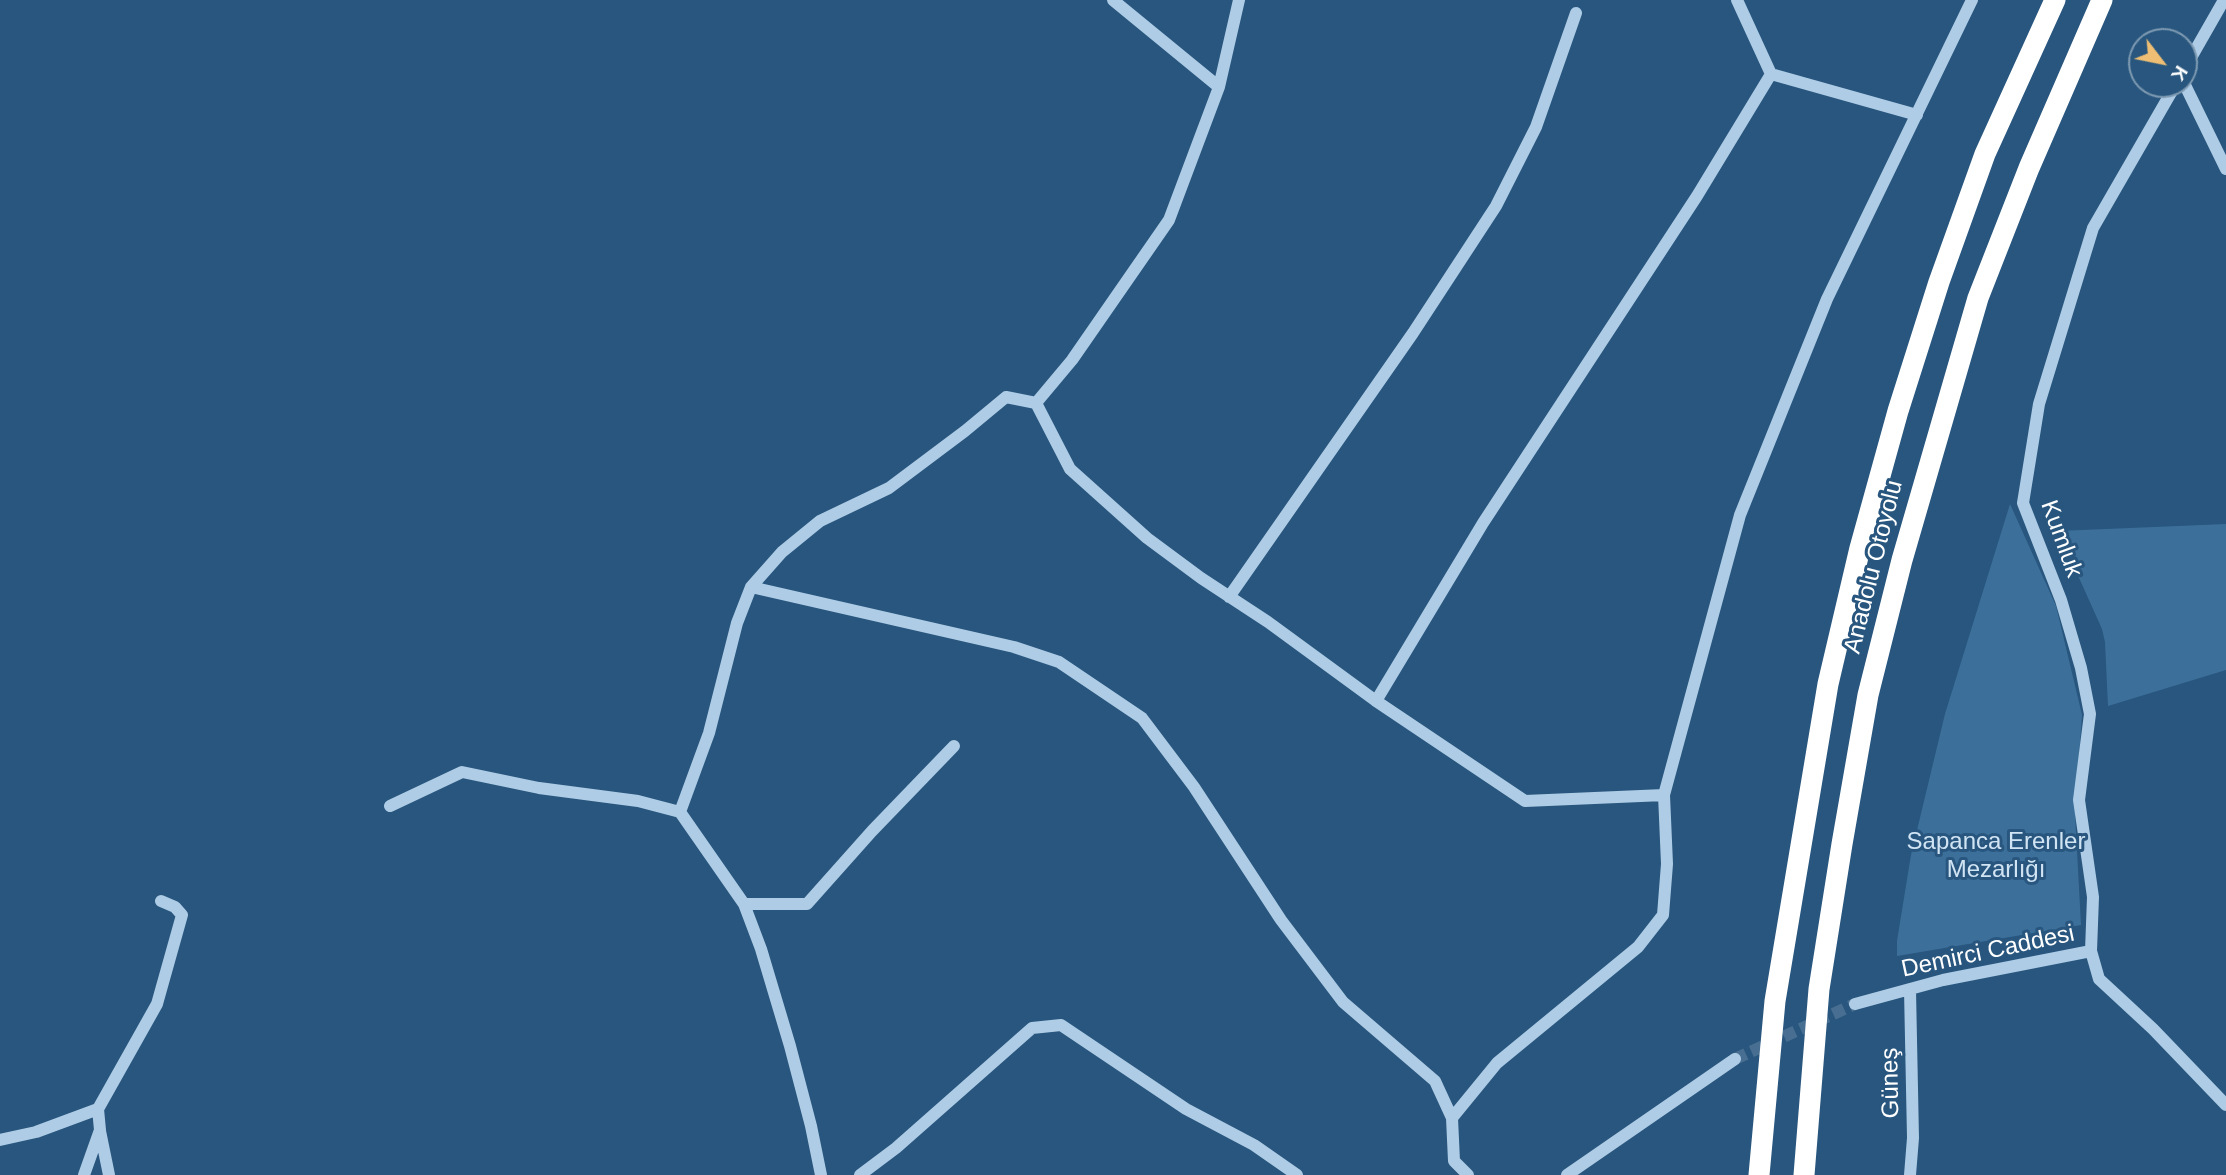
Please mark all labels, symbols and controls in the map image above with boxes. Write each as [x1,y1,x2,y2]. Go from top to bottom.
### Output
north arrow [2128,28,2198,98]
text: K [2167,62,2192,85]
street label: Anadolu Otoyolu [1839,477,1909,657]
street label: Kumluk [2034,496,2088,582]
park label: Sapanca Erenler Mezarlığı [1907,828,2085,884]
street label: Demirci Caddesi [1899,920,2077,984]
street label: Güneş [1876,1047,1906,1119]

